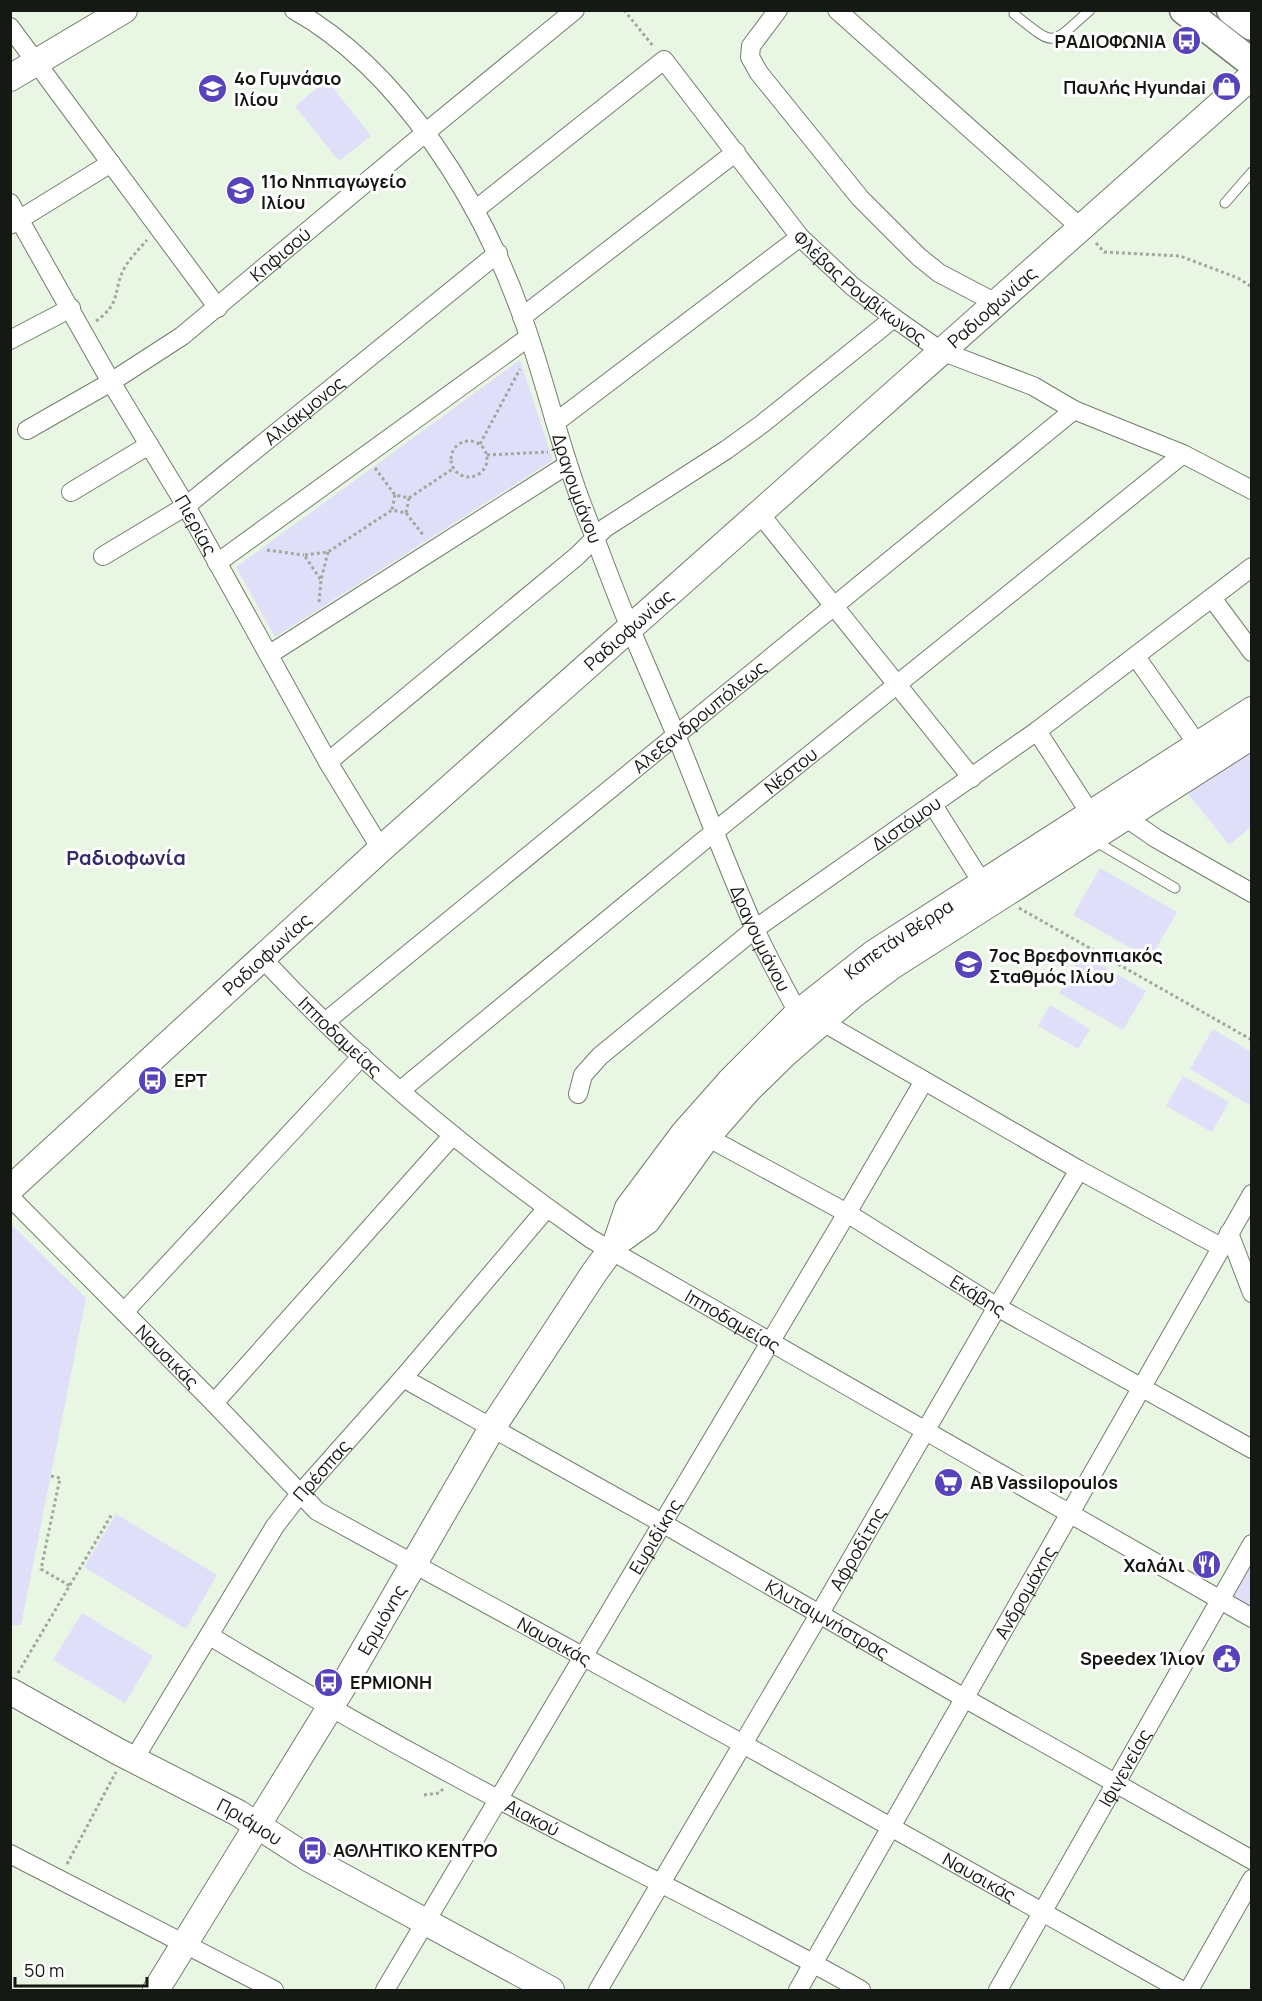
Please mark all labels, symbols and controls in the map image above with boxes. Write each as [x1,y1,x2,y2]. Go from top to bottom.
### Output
bus stop icon: ΡΑΔΙΟΦΩΝΙΑ [1171,25,1203,57]
place label: ΡΑΔΙΟΦΩΝΙΑ [1054,29,1166,53]
place label: 4ο Γυμνάσιο Ιλίου [234,66,341,111]
shop icon: Παυλής Hyundai [1211,71,1243,103]
school or university icon: 4ο Γυμνάσιο Ιλίου [197,72,229,104]
place label: Παυλής Hyundai [1063,75,1206,99]
place label: 11ο Νηπιαγωγείο Ιλίου [261,169,407,214]
school or university icon: 11ο Νηπιαγωγείο Ιλίου [224,175,256,207]
street label: Κηφισού [244,222,315,287]
street label: Φλέβας Ρουβίκωνος [788,225,932,349]
street label: Ραδιοφωνίας [942,261,1042,353]
street label: Αλιάκμονος [259,370,350,450]
street label: Δραγουμάνου [547,431,608,547]
street label: Πιερίας [170,490,223,559]
street label: Ραδιοφωνίας [579,583,678,676]
street label: Αλεξανδρουπόλεως [627,655,771,778]
street label: Νέστου [759,742,822,799]
street label: Διστόμου [867,790,945,856]
district label: Ραδιοφωνία [66,844,186,871]
street label: Δραγουμάνου [725,881,796,995]
street label: Καπετάν Βέρρα [839,893,958,984]
street label: Ραδιοφωνίας [217,907,316,1000]
place label: 7ος Βρεφονηπιακός Σταθμός Ιλίου [989,943,1163,988]
school or university icon: 7ος Βρεφονηπιακός Σταθμός Ιλίου [952,949,984,981]
street label: Ιπποδαμείας [293,991,387,1082]
bus stop icon: ΕΡΤ [137,1064,169,1096]
place label: ΕΡΤ [174,1068,207,1092]
street label: Εκάβης [946,1269,1010,1321]
street label: Ιπποδαμείας [681,1283,785,1357]
street label: Ναυσικάς [131,1319,205,1393]
street label: Πρέσπας [287,1434,355,1506]
supermarket icon: AB Vassilopoulos [933,1466,965,1498]
place label: AB Vassilopoulos [970,1470,1118,1494]
street label: Ευριδίκης [623,1494,687,1578]
street label: Αφροδίτης [824,1503,891,1594]
street label: Ανδρομάχης [989,1541,1061,1643]
restaurant icon: Χαλάλι [1190,1549,1222,1581]
place label: Χαλάλι [1124,1553,1185,1577]
street label: Κλυταιμνήστρας [761,1574,894,1664]
street label: Ερμιόνης [352,1580,411,1659]
street label: Ναυσικάς [513,1611,596,1671]
public building icon: Speedex Ίλιον [1210,1642,1242,1674]
place label: Speedex Ίλιον [1080,1646,1205,1670]
bus stop icon: ΕΡΜΙΟΝΗ [313,1666,345,1698]
place label: ΕΡΜΙΟΝΗ [350,1670,432,1694]
street label: Ιφιγενείας [1093,1724,1156,1811]
street label: Πριάμου [213,1792,287,1850]
street label: Αιακού [501,1793,564,1841]
bus stop icon: ΑΘΛΗΤΙΚΟ ΚΕΝΤΡΟ [296,1834,328,1866]
place label: ΑΘΛΗΤΙΚΟ ΚΕΝΤΡΟ [333,1838,497,1862]
street label: Ναυσικάς [938,1847,1021,1907]
scale bar [15,1950,147,1988]
text: 50 m [24,1958,64,1982]

